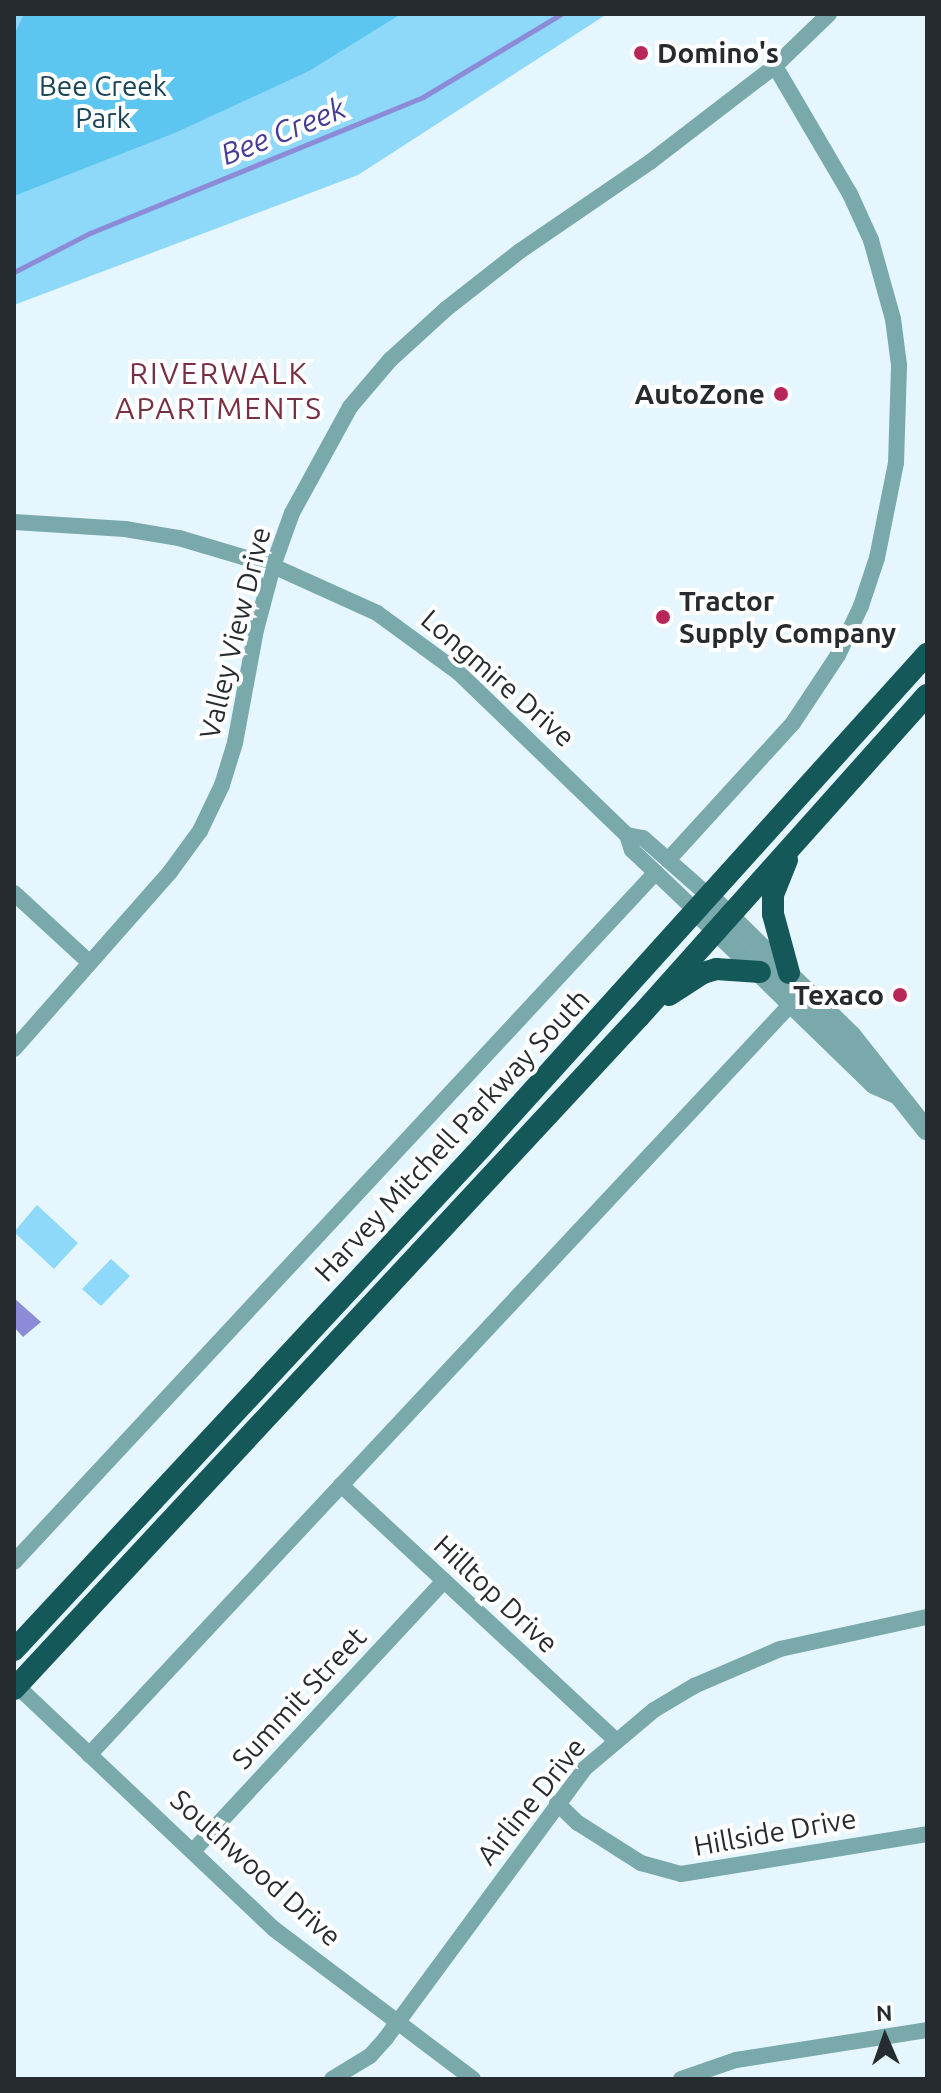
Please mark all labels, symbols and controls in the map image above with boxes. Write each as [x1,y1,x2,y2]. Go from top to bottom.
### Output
place label: Domino's [657,36,779,70]
marker: Domino's [632,44,650,62]
park label: Bee Creek Park [39,69,167,135]
water label: Bee Creek [215,90,351,172]
district label: RIVERWALK APARTMENTS [115,355,323,426]
place label: AutoZone [635,377,765,411]
marker: AutoZone [772,385,790,403]
street label: Valley View Drive [192,524,278,742]
place label: Tractor Supply Company [679,584,896,650]
street label: Longmire Drive [414,602,582,754]
marker: Tractor Supply Company [654,608,672,626]
place label: Texaco [793,978,884,1012]
street label: Harvey Mitchell Parkway South [308,982,596,1288]
marker: Texaco [891,986,909,1004]
street label: Hilltop Drive [427,1528,565,1660]
street label: Summit Street [225,1620,373,1776]
street label: Airline Drive [470,1731,592,1871]
street label: Southwood Drive [164,1783,348,1953]
street label: Hillside Drive [691,1801,859,1863]
north arrow [845,1997,925,2077]
text: N [875,2000,893,2025]

